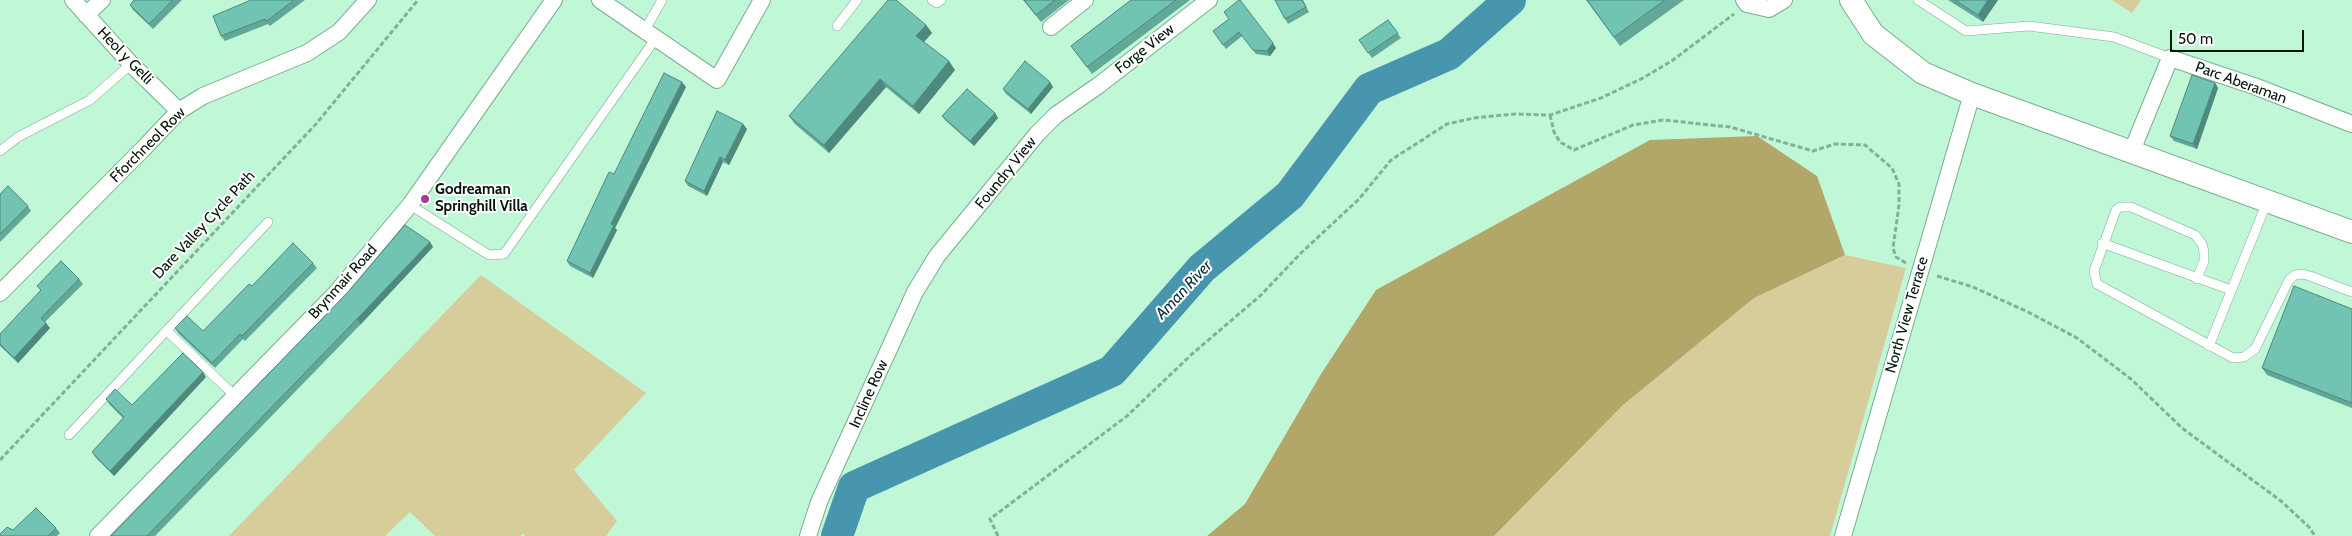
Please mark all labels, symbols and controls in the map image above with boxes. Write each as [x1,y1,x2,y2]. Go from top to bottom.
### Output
street label: Forge View [1112,20,1178,78]
scale bar [2172,20,2306,52]
street label: Heol y Gelli [93,24,157,88]
text: 50 m [2178,30,2213,48]
street label: Parc Aberaman [2193,58,2289,108]
street label: Fforchneol Row [107,104,189,186]
street label: Foundry View [972,133,1040,213]
street label: Dare Valley Cycle Path [149,167,259,283]
place label: Godreaman Springhill Villa [435,181,528,216]
marker: Godreaman Springhill Villa [419,193,431,205]
street label: Brynmair Road [305,241,381,323]
street label: North View Terrace [1882,255,1932,375]
water label: Aman River [1152,257,1216,323]
street label: Incline Row [846,357,892,431]

